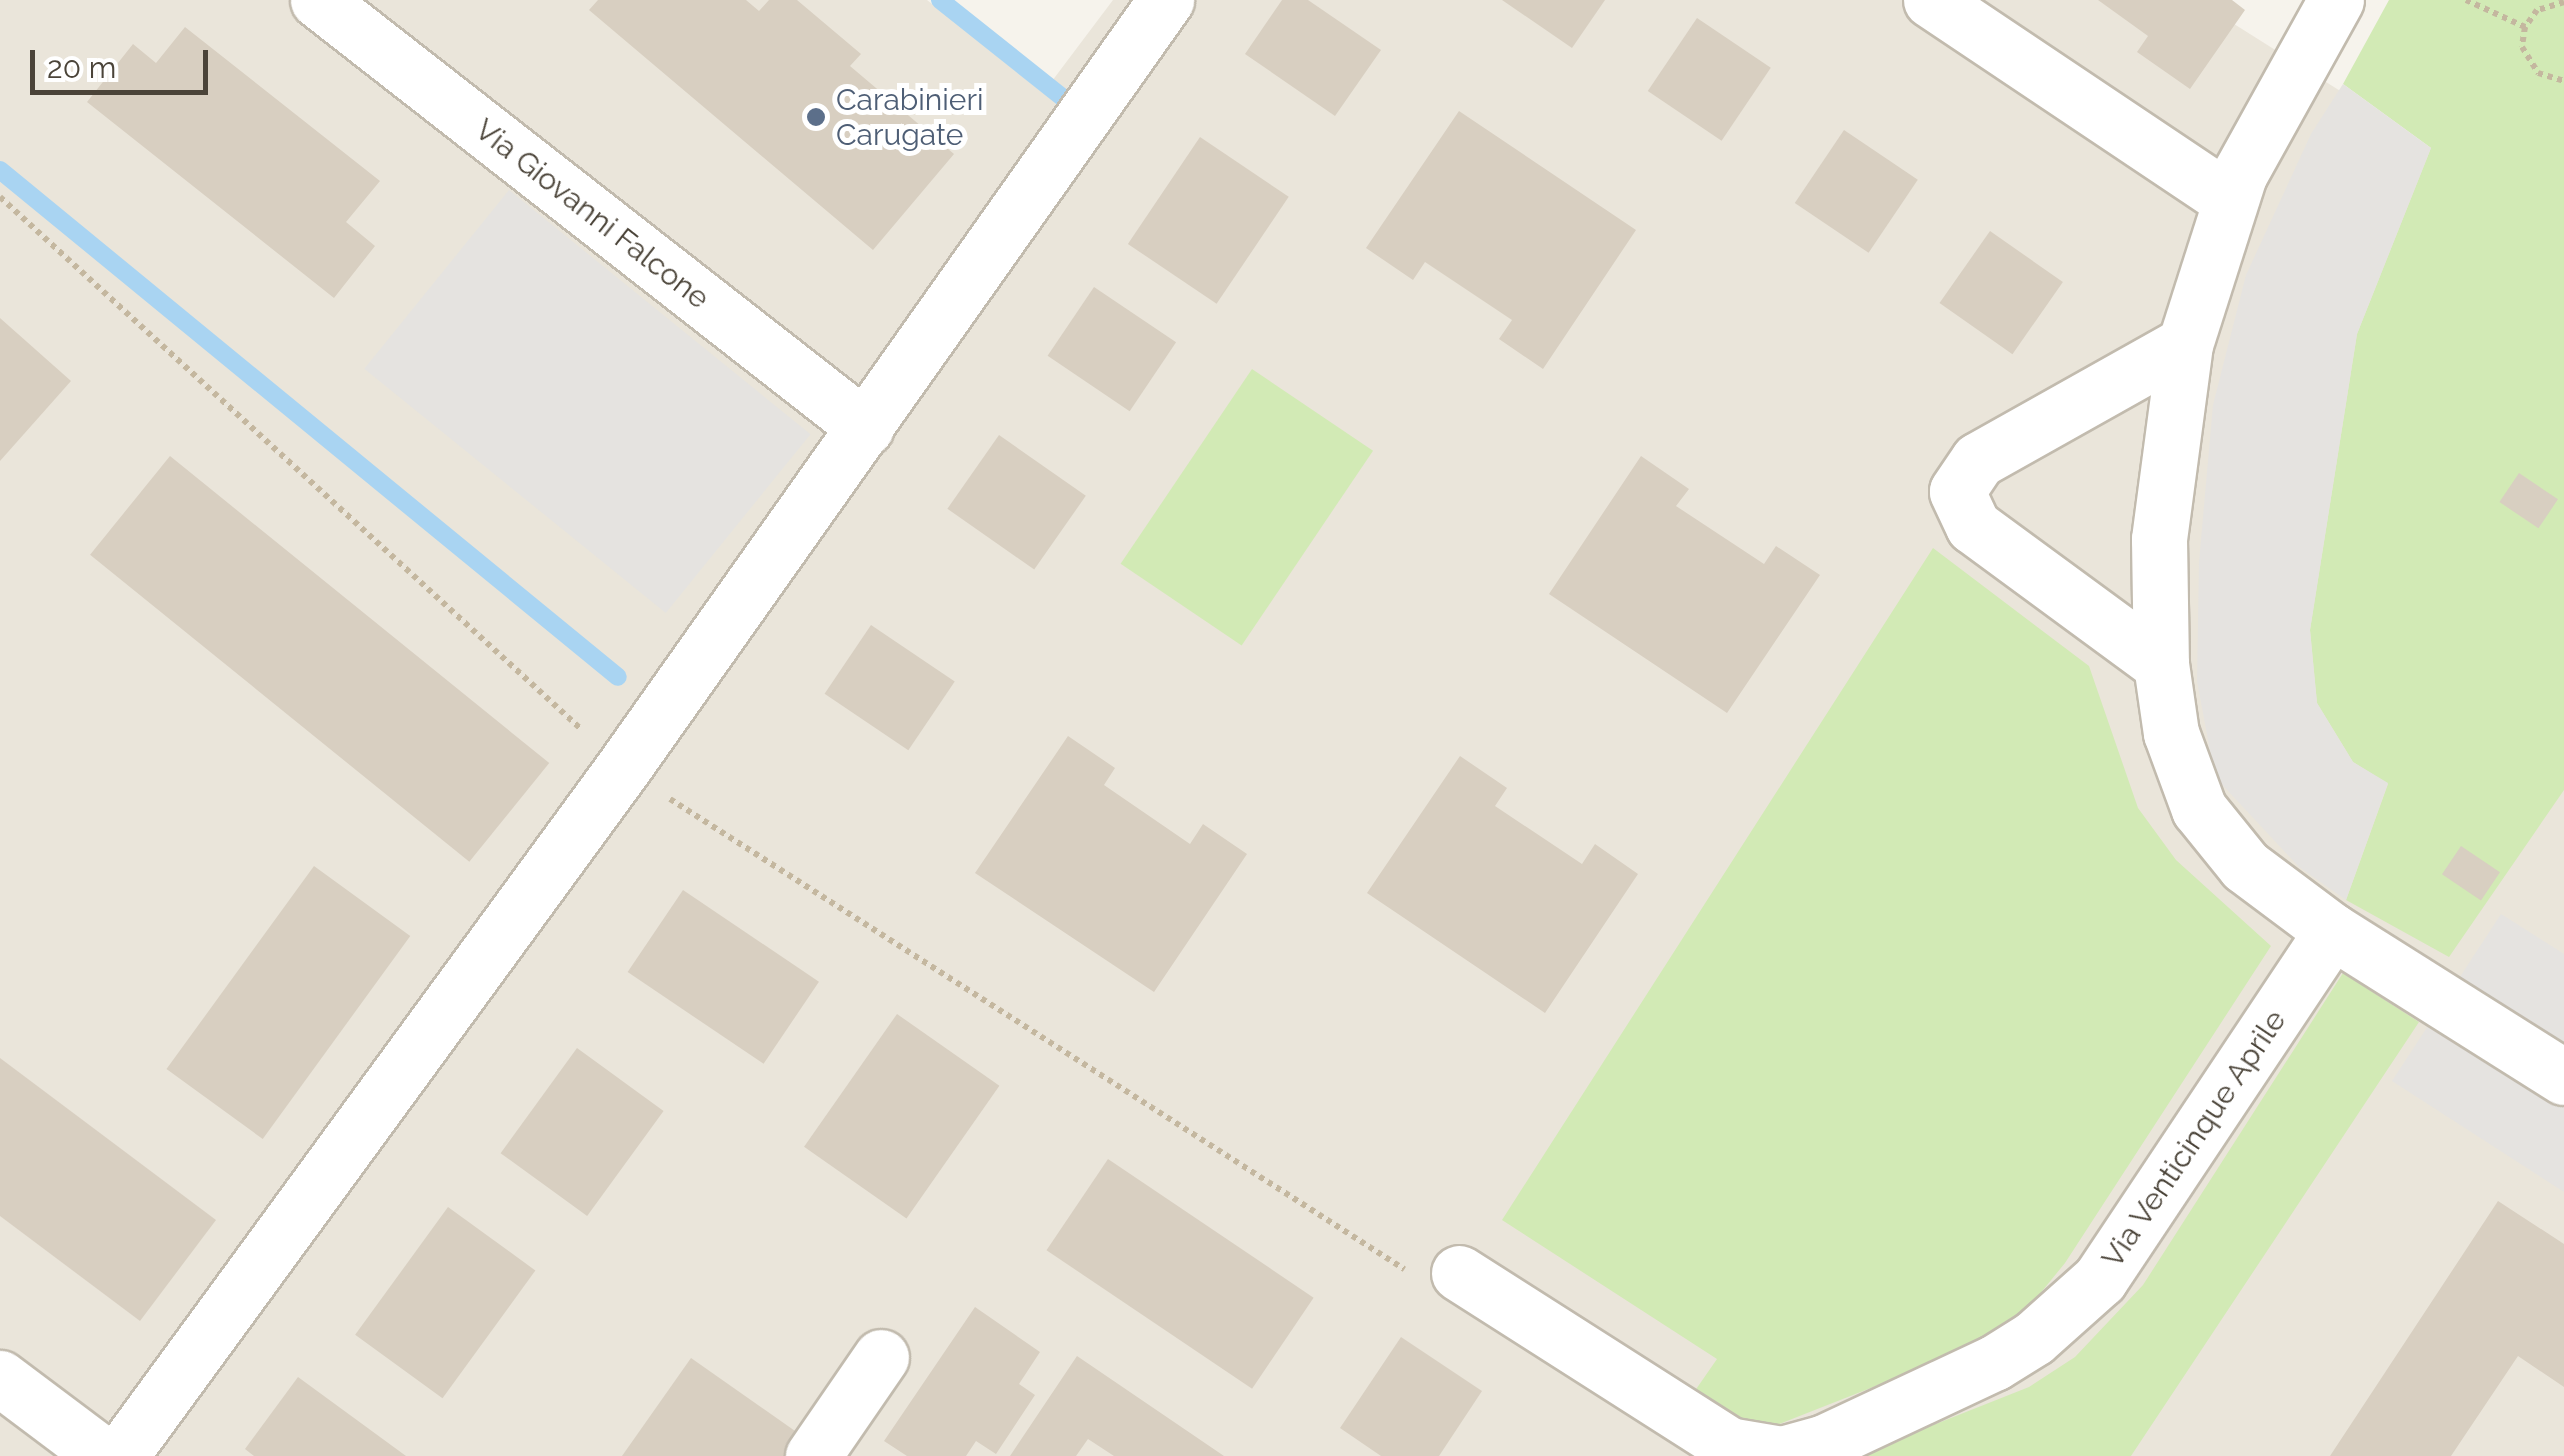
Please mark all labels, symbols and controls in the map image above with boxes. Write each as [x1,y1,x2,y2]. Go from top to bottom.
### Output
scale bar [35,30,212,92]
text: 20 m [47,50,116,85]
place label: Carabinieri Carugate [836,82,984,152]
marker: Carabinieri Carugate [805,106,827,128]
street label: Via Giovanni Falcone [468,112,716,316]
street label: Via Venticinque Aprile [2094,1003,2294,1275]

